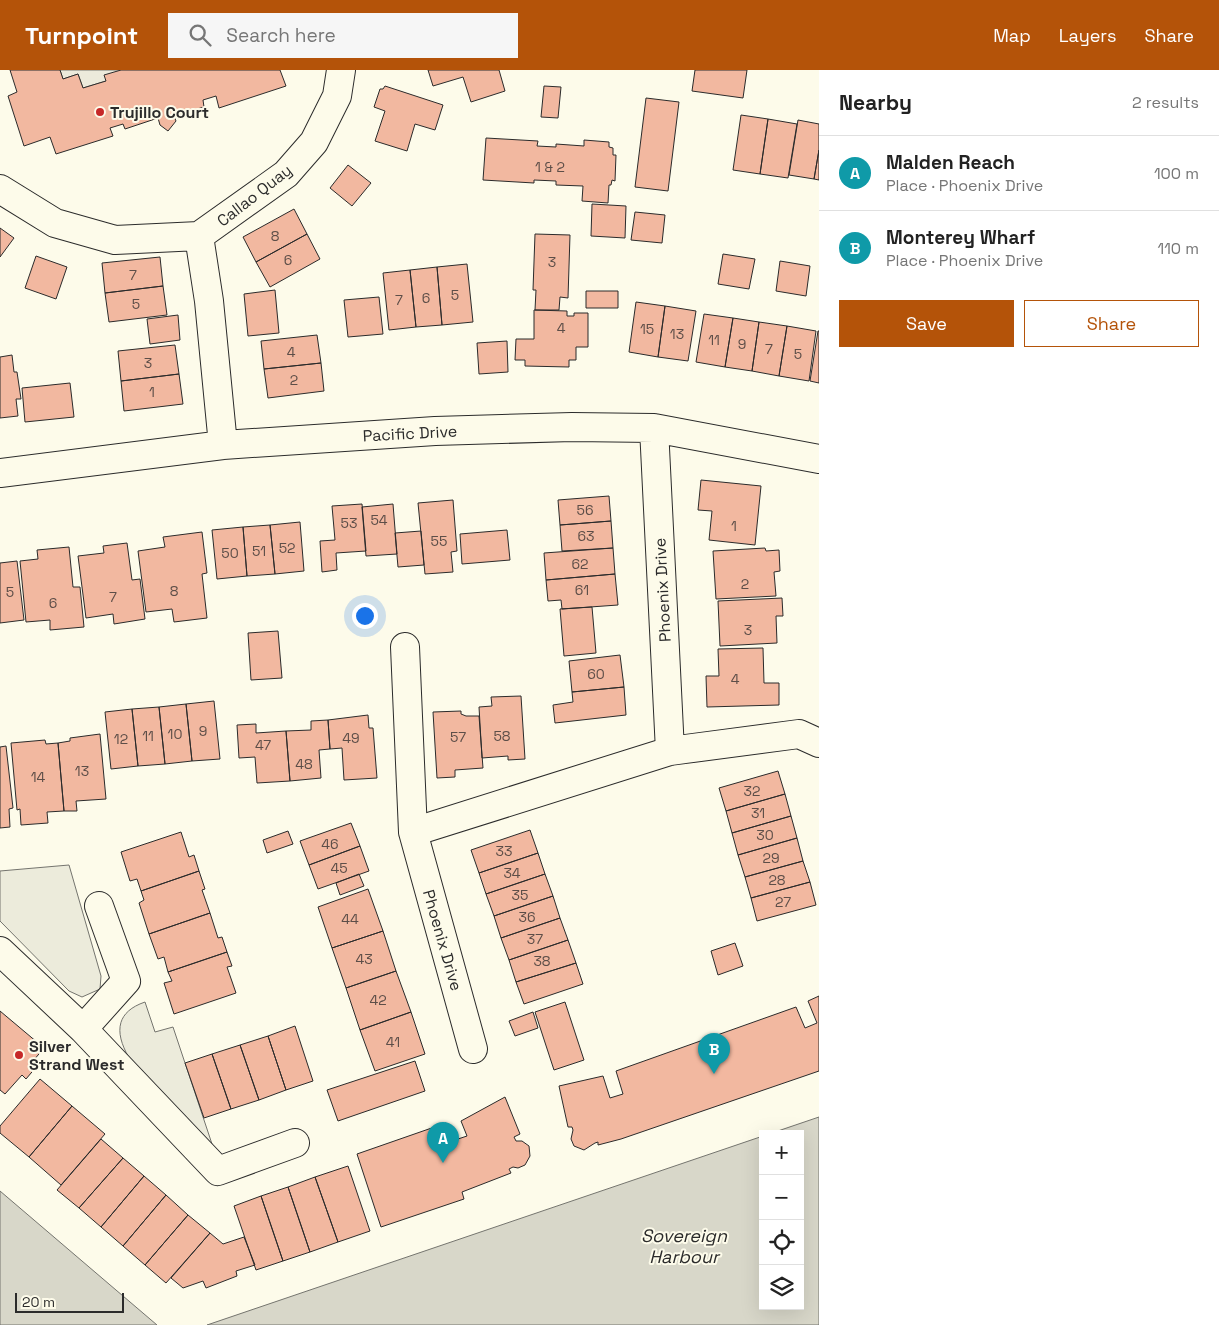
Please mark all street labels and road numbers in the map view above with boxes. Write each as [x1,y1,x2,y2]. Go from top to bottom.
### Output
street label: Callao Quay [213,160,296,231]
street label: Pacific Drive [362,421,458,446]
street label: Phoenix Drive [649,537,676,643]
street label: Phoenix Drive [418,887,467,993]

